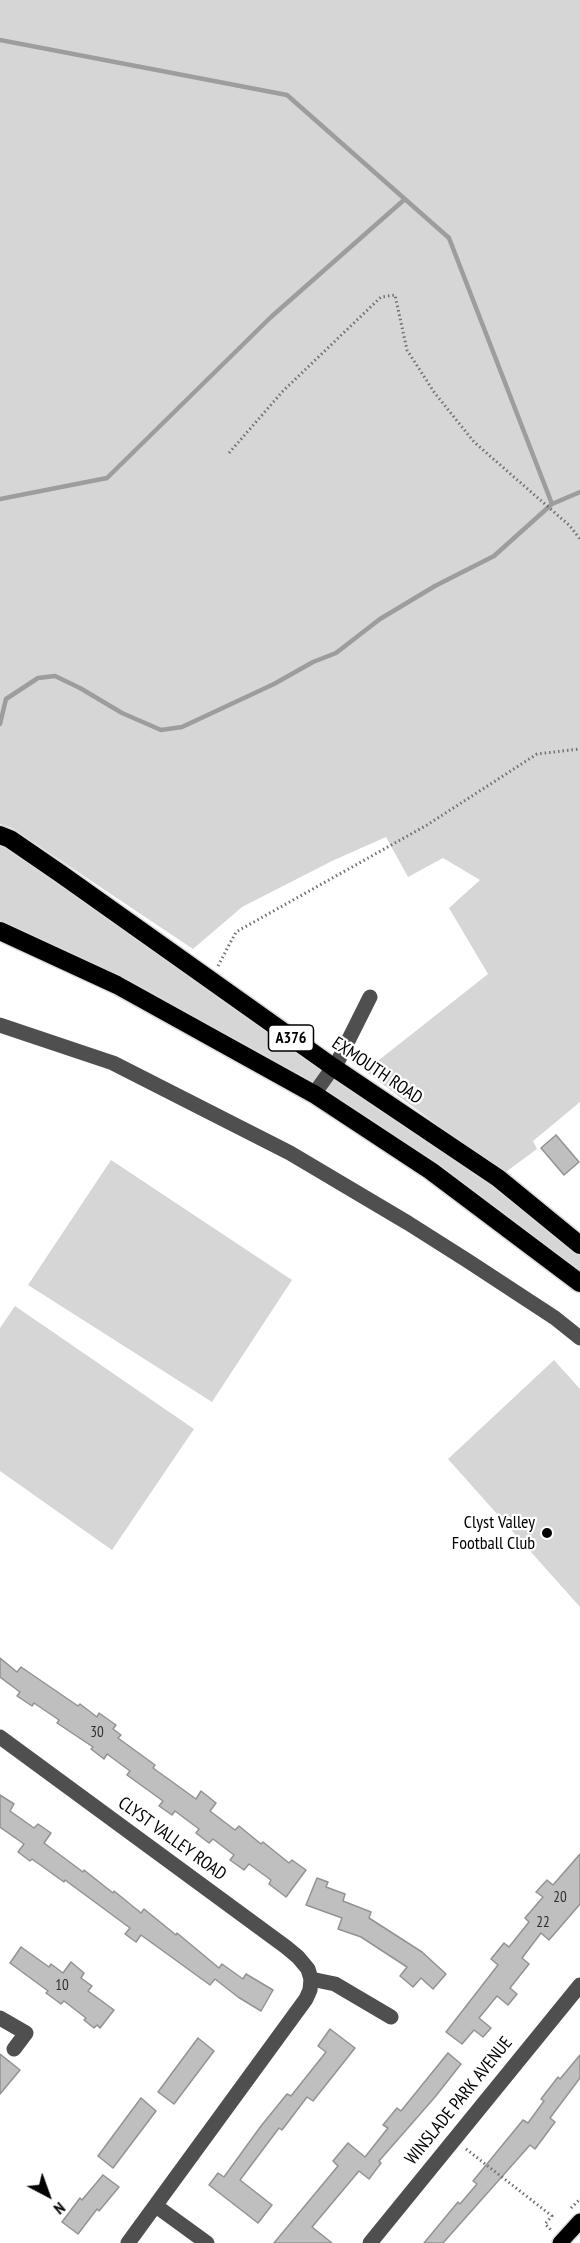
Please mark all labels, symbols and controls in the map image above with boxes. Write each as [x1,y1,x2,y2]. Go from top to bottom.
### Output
road number: A376 [268,1025,314,1051]
street label: EXMOUTH ROAD [328,1033,426,1109]
place label: Clyst Valley Football Club [452,1512,535,1555]
marker: Clyst Valley Football Club [540,1526,554,1540]
house number: 30 [90,1724,104,1742]
street label: CLYST VALLEY ROAD [114,1793,230,1885]
house number: 20 [553,1889,567,1907]
house number: 22 [536,1914,550,1932]
house number: 10 [55,1977,69,1995]
street label: WINSLADE PARK AVENUE [401,2033,517,2169]
north arrow [18,2165,78,2225]
text: N [50,2198,70,2219]

